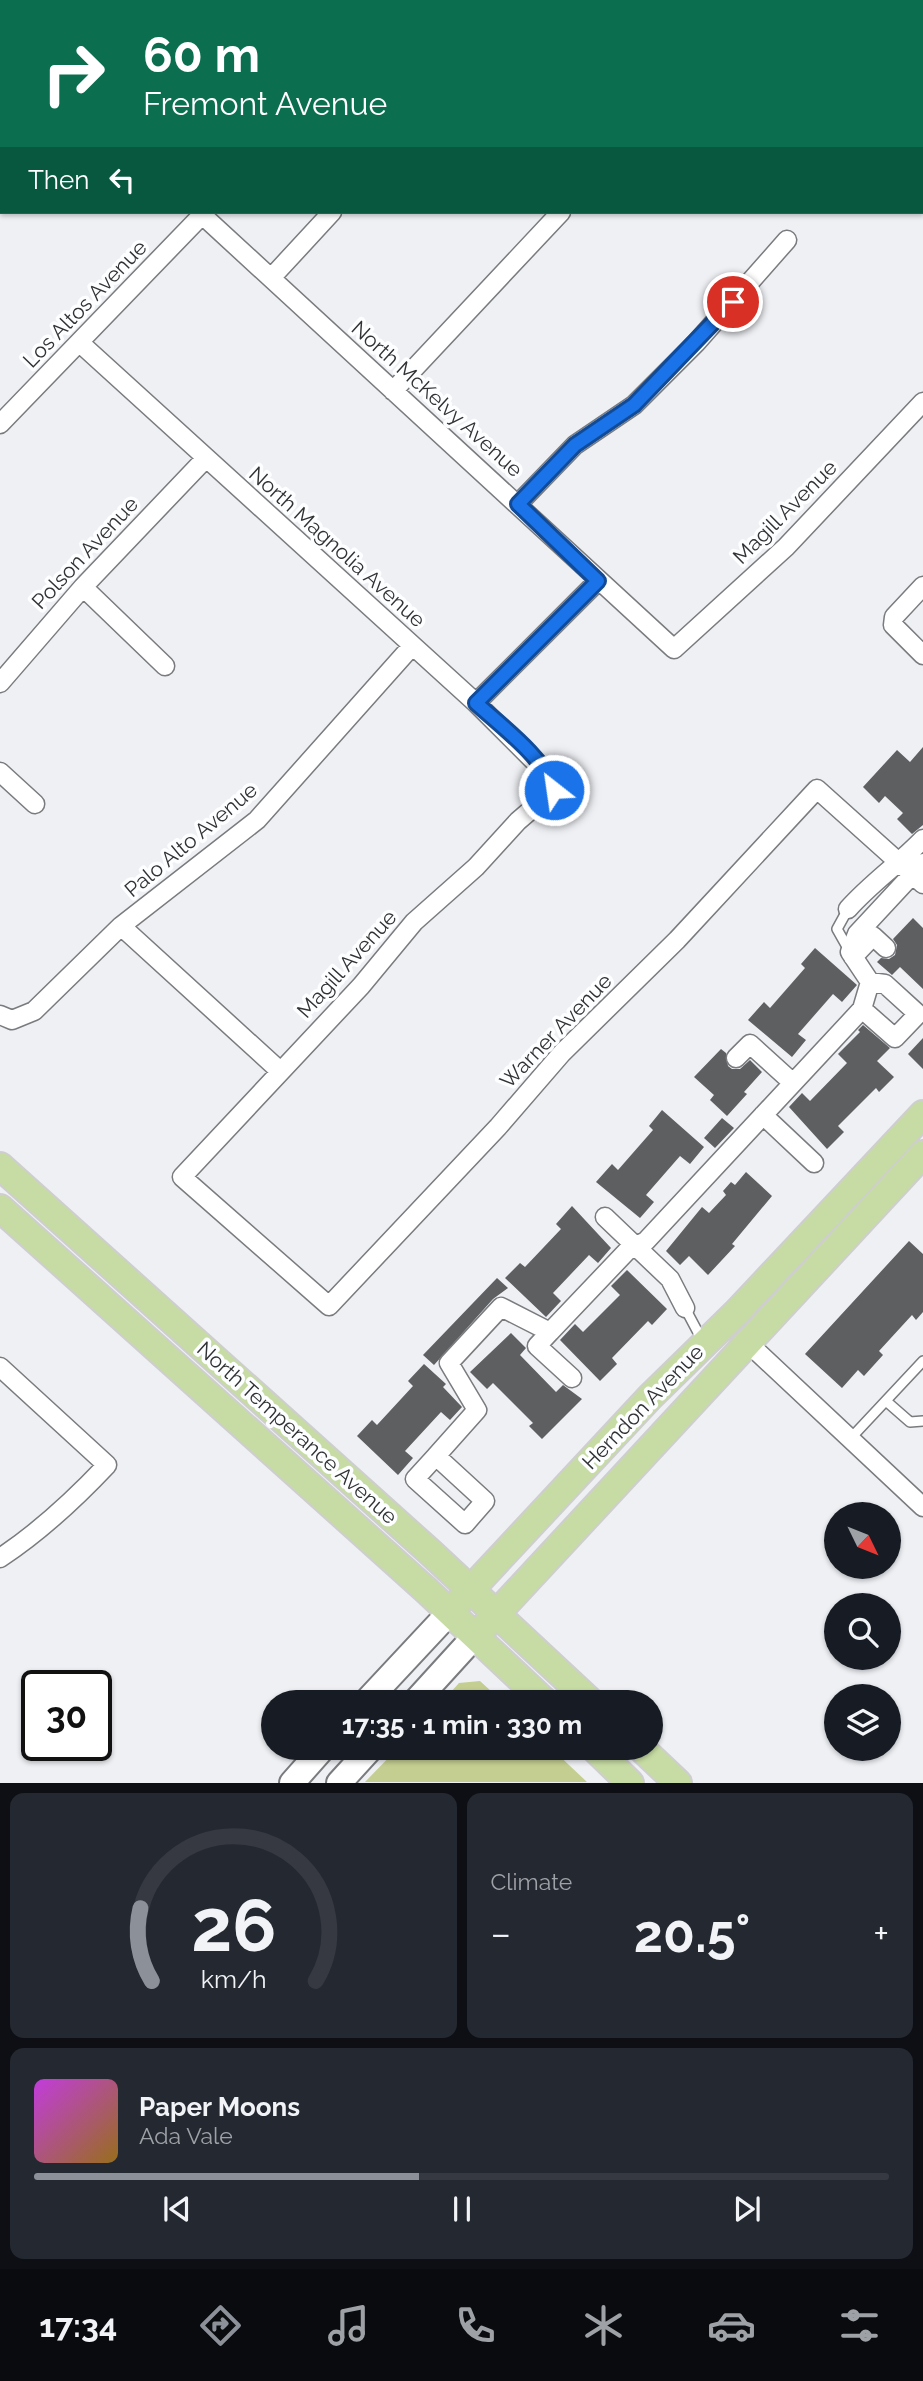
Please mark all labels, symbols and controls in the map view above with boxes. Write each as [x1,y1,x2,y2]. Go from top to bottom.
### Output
text: 60 m [143,26,260,83]
icon: right [28,28,119,119]
text: Fremont Avenue [143,85,387,122]
icon: left [103,161,141,199]
text: Then [28,165,89,195]
street label: Los Altos Avenue [18,235,152,372]
pin [703,272,763,332]
icon: arrive [714,283,752,321]
street label: North McKelvy Avenue [347,315,528,482]
street label: Magill Avenue [728,455,842,569]
street label: North Magnolia Avenue [244,461,430,632]
street label: Polson Avenue [26,491,143,614]
position arrow [517,753,591,827]
street label: Palo Alto Avenue [119,777,262,902]
street label: Magill Avenue [292,905,402,1023]
street label: Warner Avenue [495,968,617,1093]
street label: North Temperance Avenue [192,1336,402,1529]
street label: Herndon Avenue [577,1339,708,1474]
north arrow [824,1502,901,1578]
map controls [824,1502,901,1761]
button: search [824,1593,901,1670]
speed limit sign: 30 [21,1670,112,1761]
button: layers [824,1684,901,1761]
text: 17:35 · 1 min · 330 m [342,1710,582,1740]
text: Climate [491,1868,572,1895]
text: 26 [191,1884,276,1969]
text: 20.5° [634,1903,750,1964]
text: − [491,1911,511,1956]
text: + [873,1911,889,1956]
text: km/h [200,1964,266,1994]
text: Paper Moons [139,2092,300,2122]
text: Ada Vale [139,2122,233,2149]
icon: previous [158,2190,196,2228]
icon: pause [443,2190,481,2228]
icon: next [728,2190,766,2228]
icon: directions [196,2301,245,2350]
icon: music [324,2301,373,2350]
icon: phone [451,2301,500,2350]
icon: climate [579,2301,628,2350]
icon: car [707,2301,756,2350]
icon: filters [835,2301,884,2350]
text: 17:34 [39,2307,117,2344]

